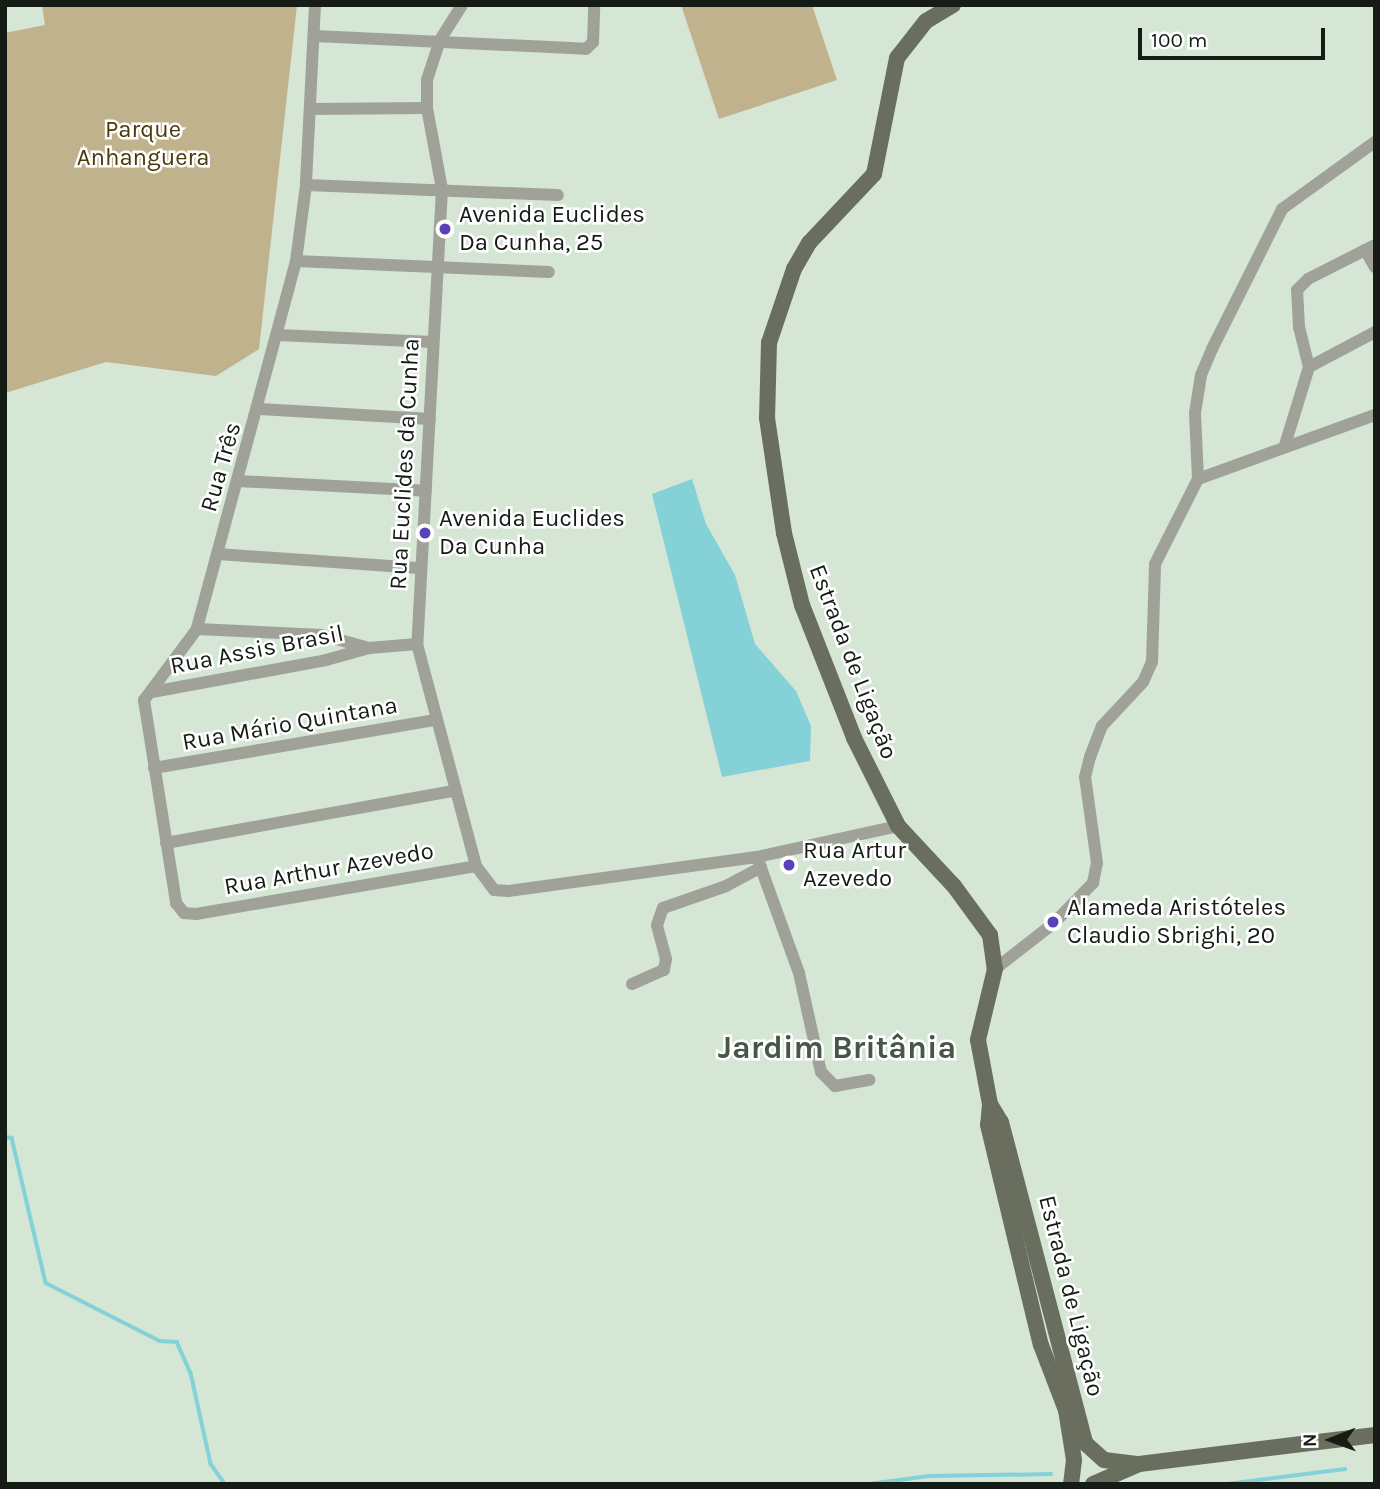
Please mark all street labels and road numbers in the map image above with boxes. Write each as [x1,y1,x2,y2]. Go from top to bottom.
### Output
street label: Rua Euclides da Cunha [384,338,426,590]
street label: Rua Três [194,419,248,515]
street label: Estrada de Ligação [803,561,903,763]
street label: Rua Assis Brasil [168,619,346,681]
street label: Rua Mário Quintana [180,691,400,757]
street label: Rua Arthur Azevedo [222,836,436,902]
street label: Estrada de Ligação [1032,1192,1110,1400]

